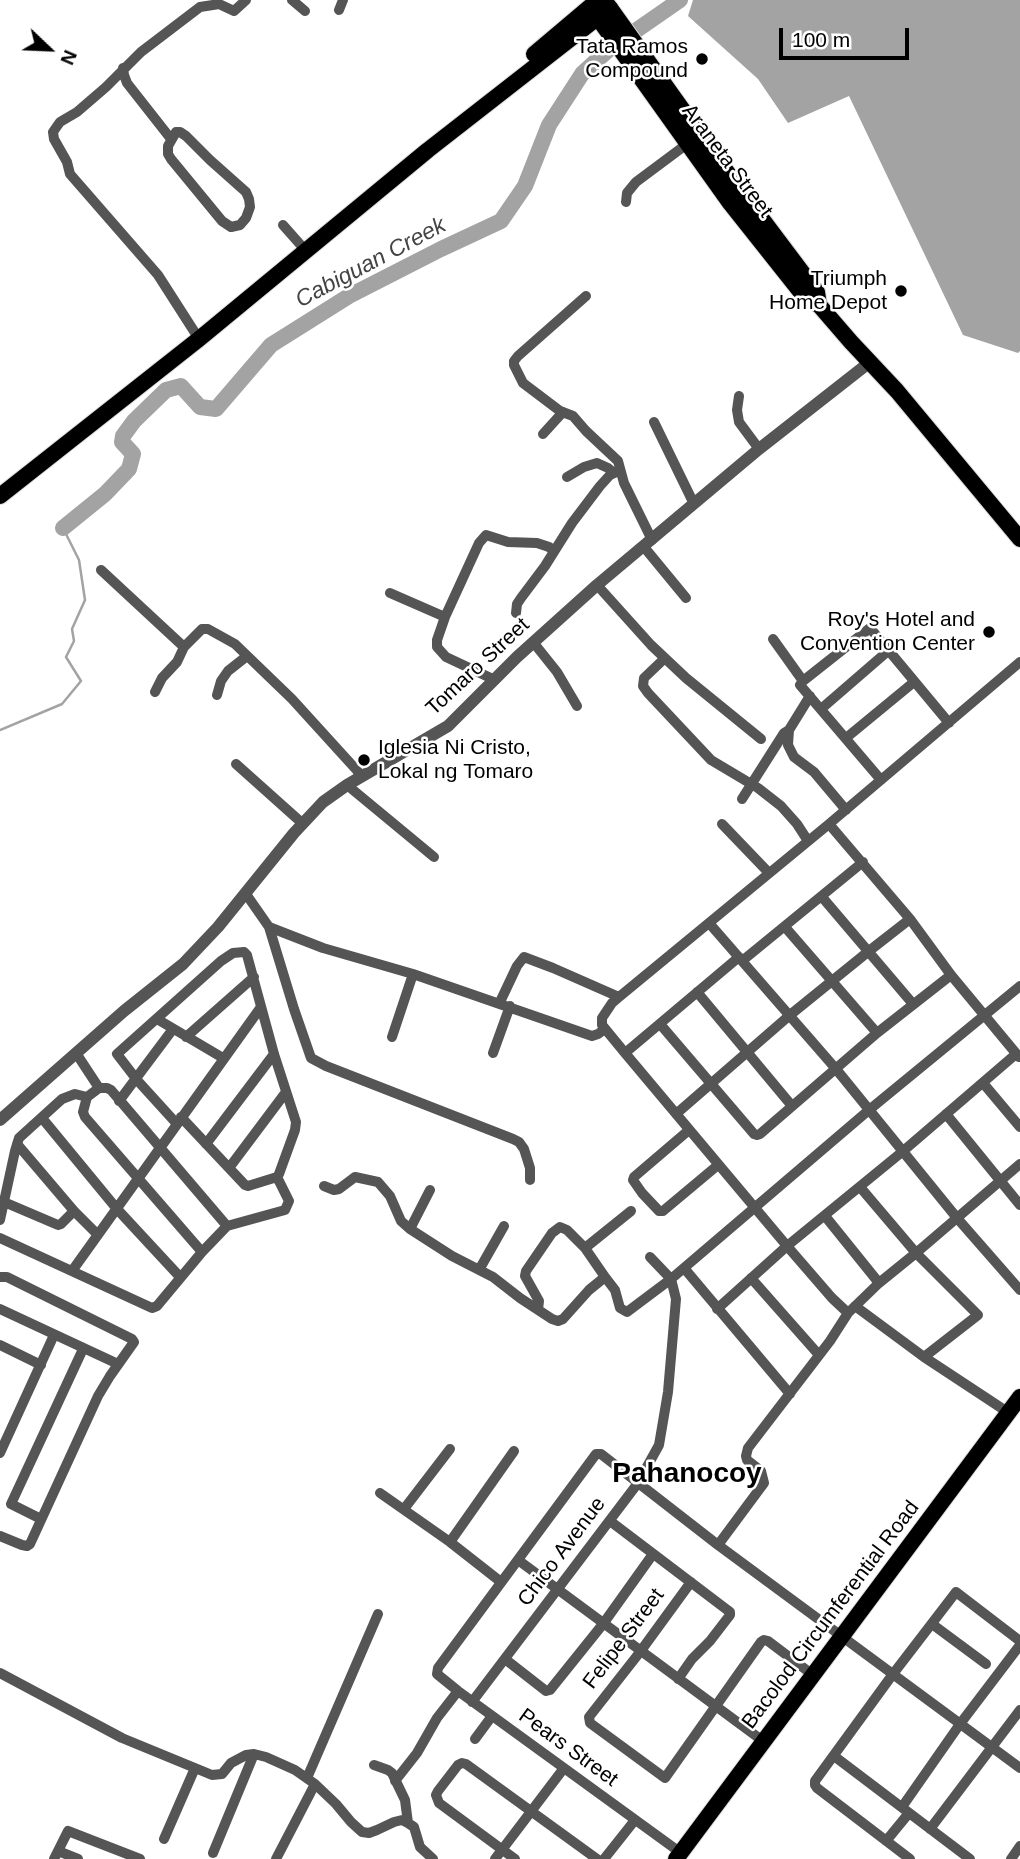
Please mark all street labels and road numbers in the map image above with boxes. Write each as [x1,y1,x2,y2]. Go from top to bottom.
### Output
street label: Araneta Street [676,99,778,223]
street label: Tomaro Street [421,613,535,721]
street label: Chico Avenue [513,1492,611,1612]
street label: Bacolod Circumferential Road [737,1496,925,1734]
street label: Felipe Street [578,1584,670,1694]
street label: Pears Street [513,1704,623,1792]

